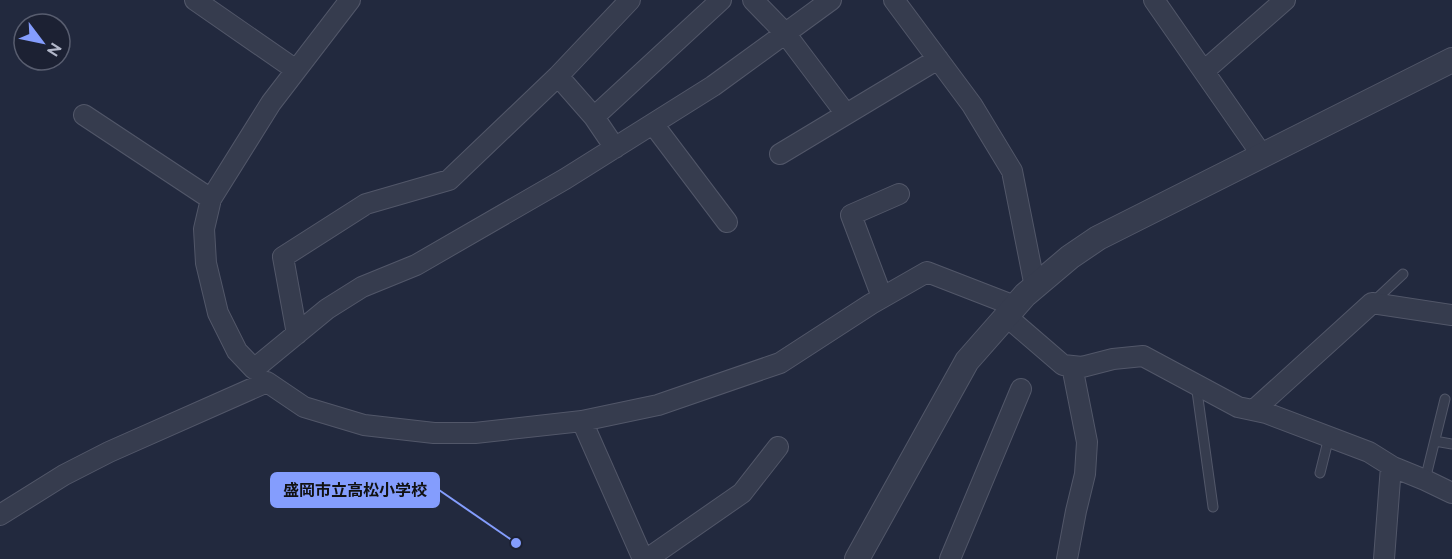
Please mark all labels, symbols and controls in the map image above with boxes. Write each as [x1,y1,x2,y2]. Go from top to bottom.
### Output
north arrow [12,12,72,72]
text: N [43,39,66,60]
callout: 盛岡市立高松小学校 [271,473,439,507]
text: 盛岡市立高松小学校 [283,481,427,500]

